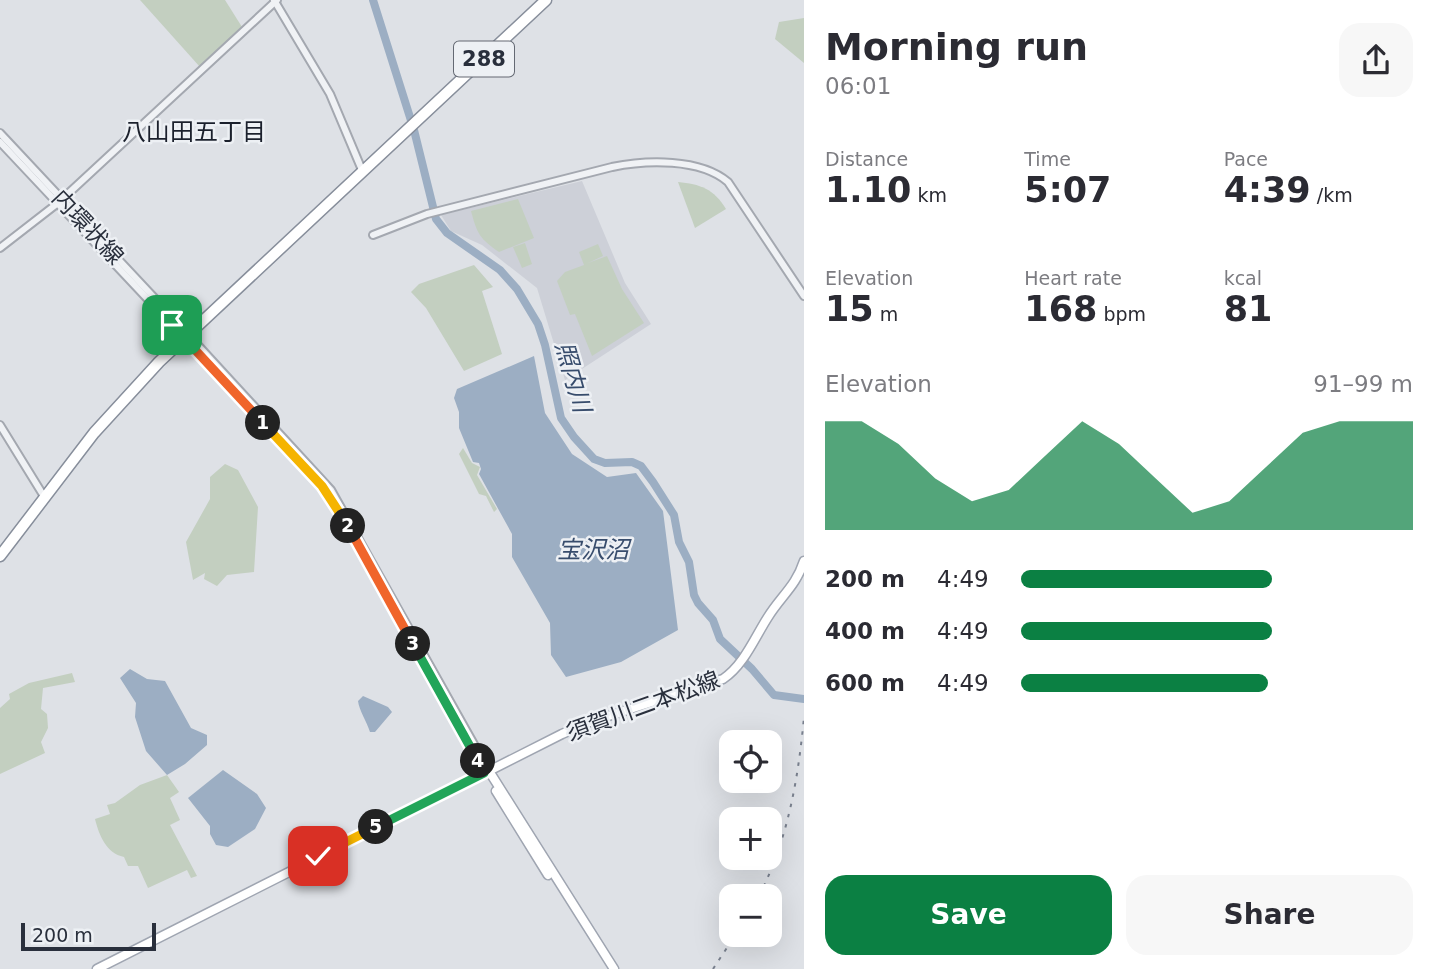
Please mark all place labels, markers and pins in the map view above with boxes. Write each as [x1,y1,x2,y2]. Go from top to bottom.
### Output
pin [142,295,202,355]
pin: 1 [246,406,280,440]
pin: 2 [330,508,366,544]
pin: 3 [396,626,430,662]
pin: 4 [461,744,496,778]
pin: 5 [358,810,394,844]
pin [288,826,348,886]

